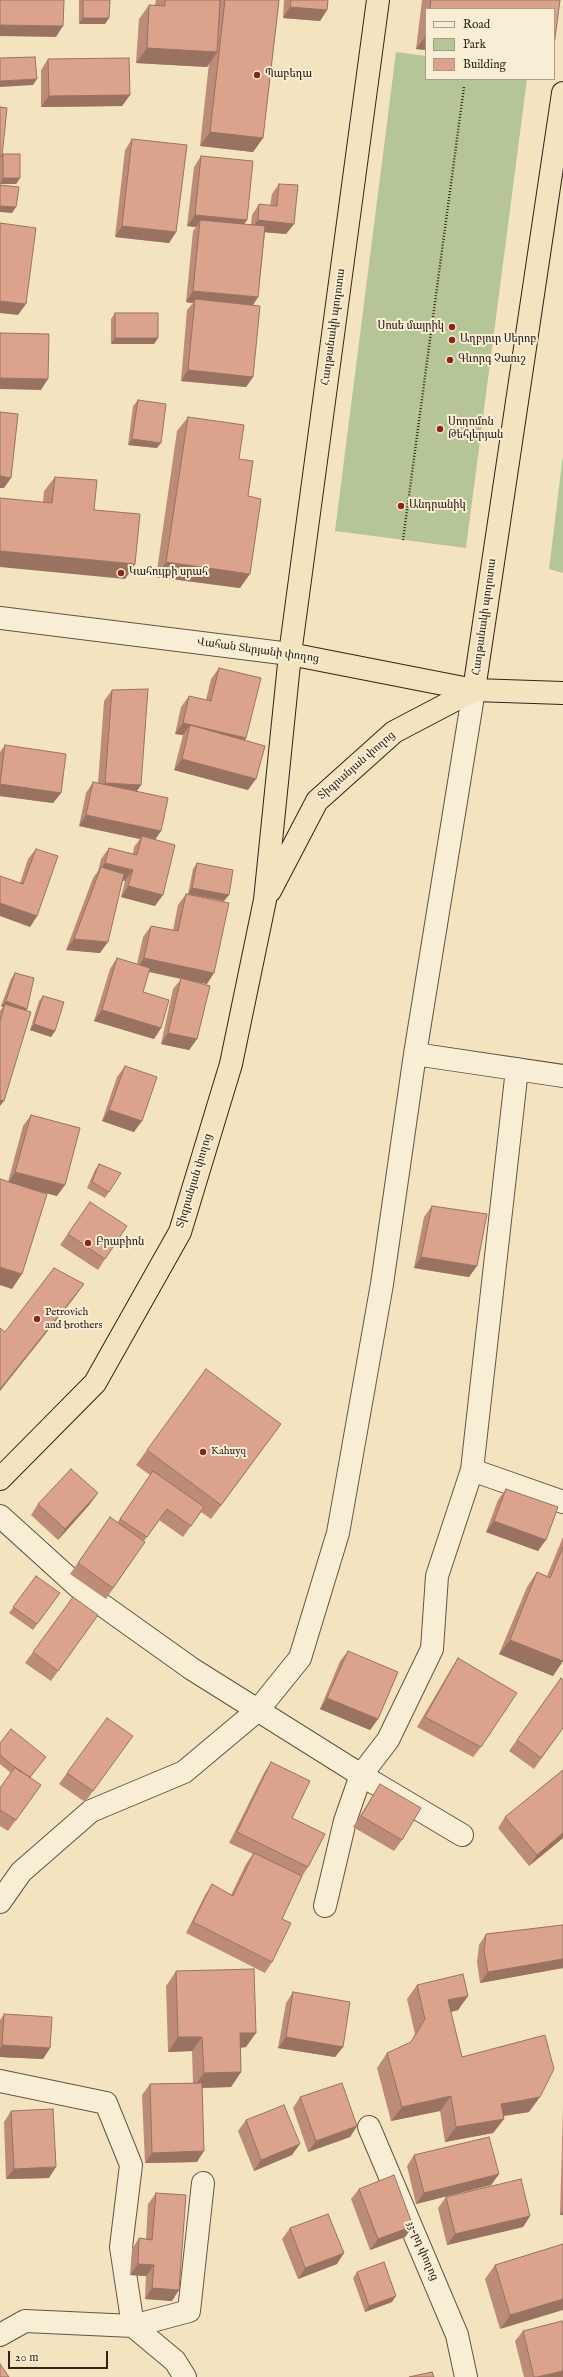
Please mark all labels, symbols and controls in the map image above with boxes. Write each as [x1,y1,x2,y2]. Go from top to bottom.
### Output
legend [425,8,555,80]
text: Road [463,17,490,32]
text: Park [463,37,486,52]
text: Building [463,57,506,72]
place label: Պաբեդա [265,68,312,82]
marker: Պաբեդա [252,70,262,80]
street label: Հաղթանակի պողոտա [319,268,349,386]
place label: Սոսե մայրիկ [377,320,444,334]
marker: Սոսե մայրիկ [447,322,457,332]
place label: Աղբյուր Սերոբ [460,333,536,347]
marker: Աղբյուր Սերոբ [447,335,457,345]
place label: Գևորգ Չաուշ [458,353,526,367]
marker: Գևորգ Չաուշ [445,355,455,365]
place label: Սողոմոն Թեհլերյան [448,416,503,442]
marker: Սողոմոն Թեհլերյան [435,424,445,434]
place label: Անդրանիկ [409,499,466,513]
marker: Անդրանիկ [396,501,406,511]
street label: Հաղթանակի պողոտա [470,558,500,676]
place label: Կահույքի սրահ [129,566,208,580]
marker: Կահույքի սրահ [116,568,126,578]
street label: Վահան Տերյանի փողոց [196,636,320,666]
street label: Տիգրանյան փողոց [316,729,398,803]
street label: Տիգրանյան փողոց [174,1132,216,1230]
place label: Բրաբիոն [96,1236,144,1250]
marker: Բրաբիոն [83,1238,93,1248]
place label: Petrovich and brothers [45,1306,102,1332]
marker: Petrovich and brothers [32,1314,42,1324]
place label: Kahuyq [211,1445,246,1459]
marker: Kahuyq [198,1447,208,1457]
street label: 33-րդ փողոց [404,2219,440,2283]
scale bar [10,2343,110,2369]
text: 20 m [15,2350,38,2365]

